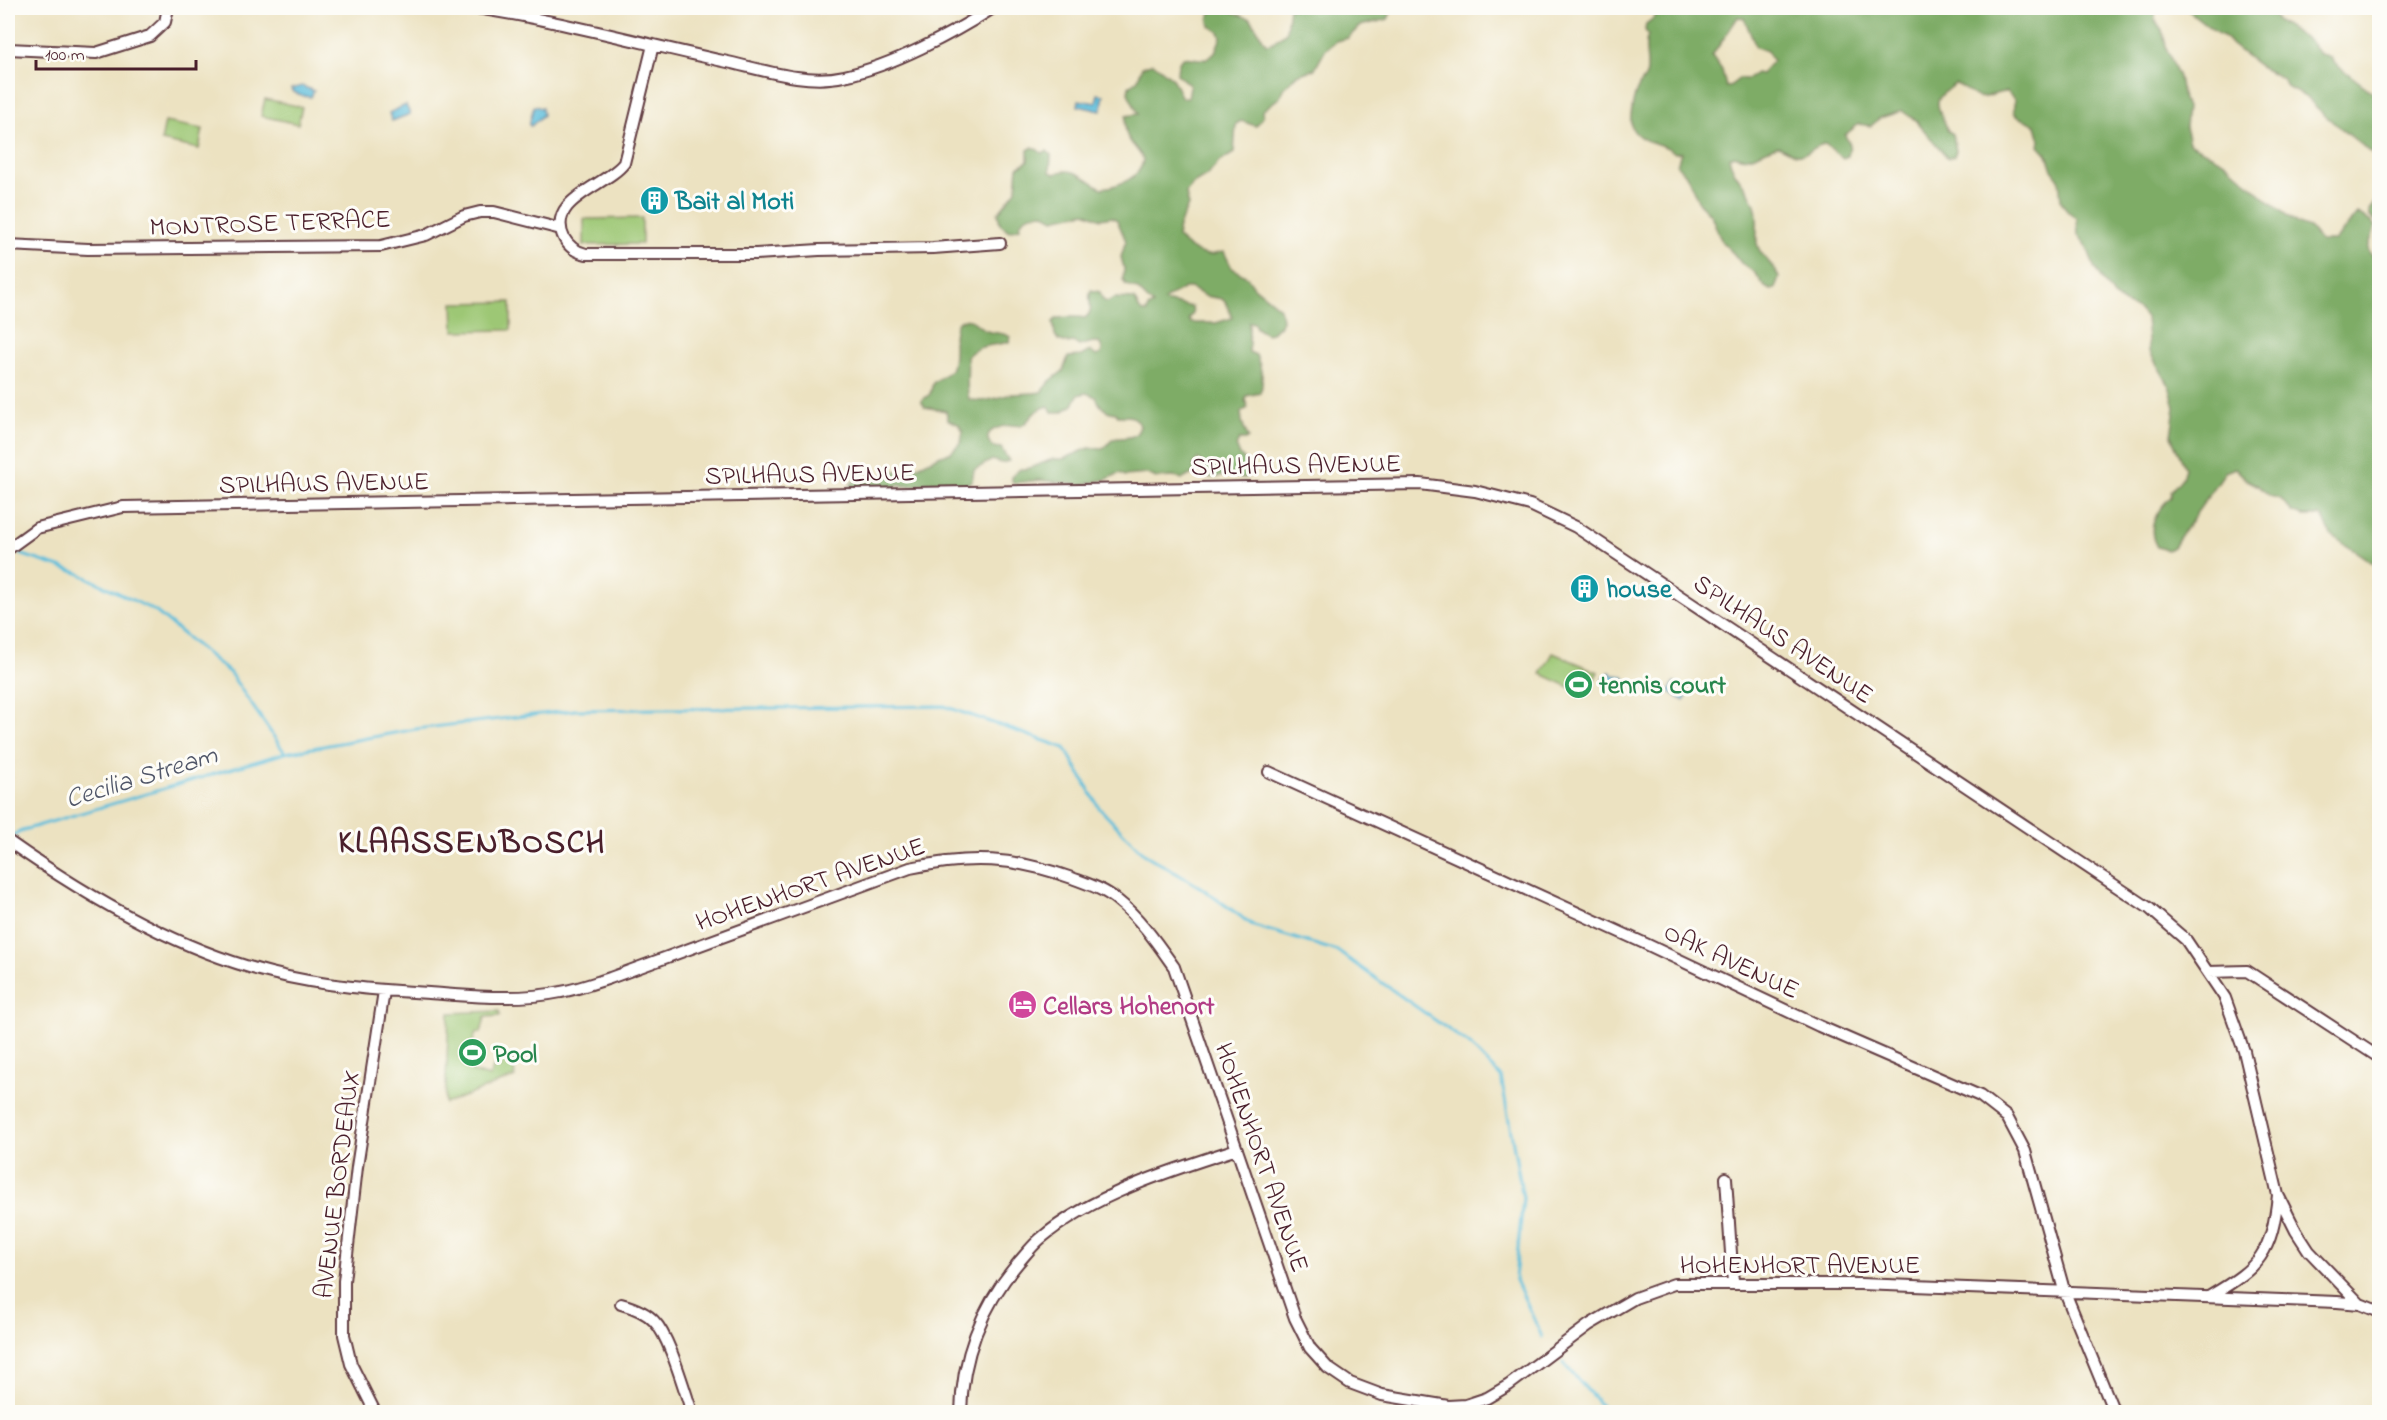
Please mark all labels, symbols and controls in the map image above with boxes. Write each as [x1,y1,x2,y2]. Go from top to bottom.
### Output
scale bar [36,33,196,71]
text: 100 m [45,43,85,69]
building icon: Bait al Moti [638,184,670,216]
place label: Bait al Moti [674,184,794,222]
street label: MONTROSE TERRACE [149,202,391,248]
street label: SPILHAUS AVENUE [1191,446,1402,488]
street label: SPILHAUS AVENUE [705,455,916,497]
street label: SPILHAUS AVENUE [219,464,430,506]
street label: SPILHAUS AVENUE [1684,566,1880,715]
building icon: house [1569,572,1601,604]
place label: house [1606,572,1673,610]
sports icon: tennis court [1562,668,1594,700]
place label: tennis court [1598,668,1726,706]
water label: Cecilia Stream [61,737,223,820]
district label: KLAASSENBOSCH [338,821,606,868]
street label: HOHENHORT AVENUE [691,829,931,943]
street label: OAK AVENUE [1657,915,1805,1011]
hotel icon: Cellars Hohenort [1006,989,1038,1021]
place label: Cellars Hohenort [1043,989,1215,1027]
sports icon: Pool [456,1037,488,1069]
place label: Pool [493,1037,537,1075]
street label: HOHENHORT AVENUE [1203,1038,1317,1278]
street label: AVENUE BORDEAUX [306,1068,372,1301]
street label: HOHENHORT AVENUE [1680,1248,1920,1286]

